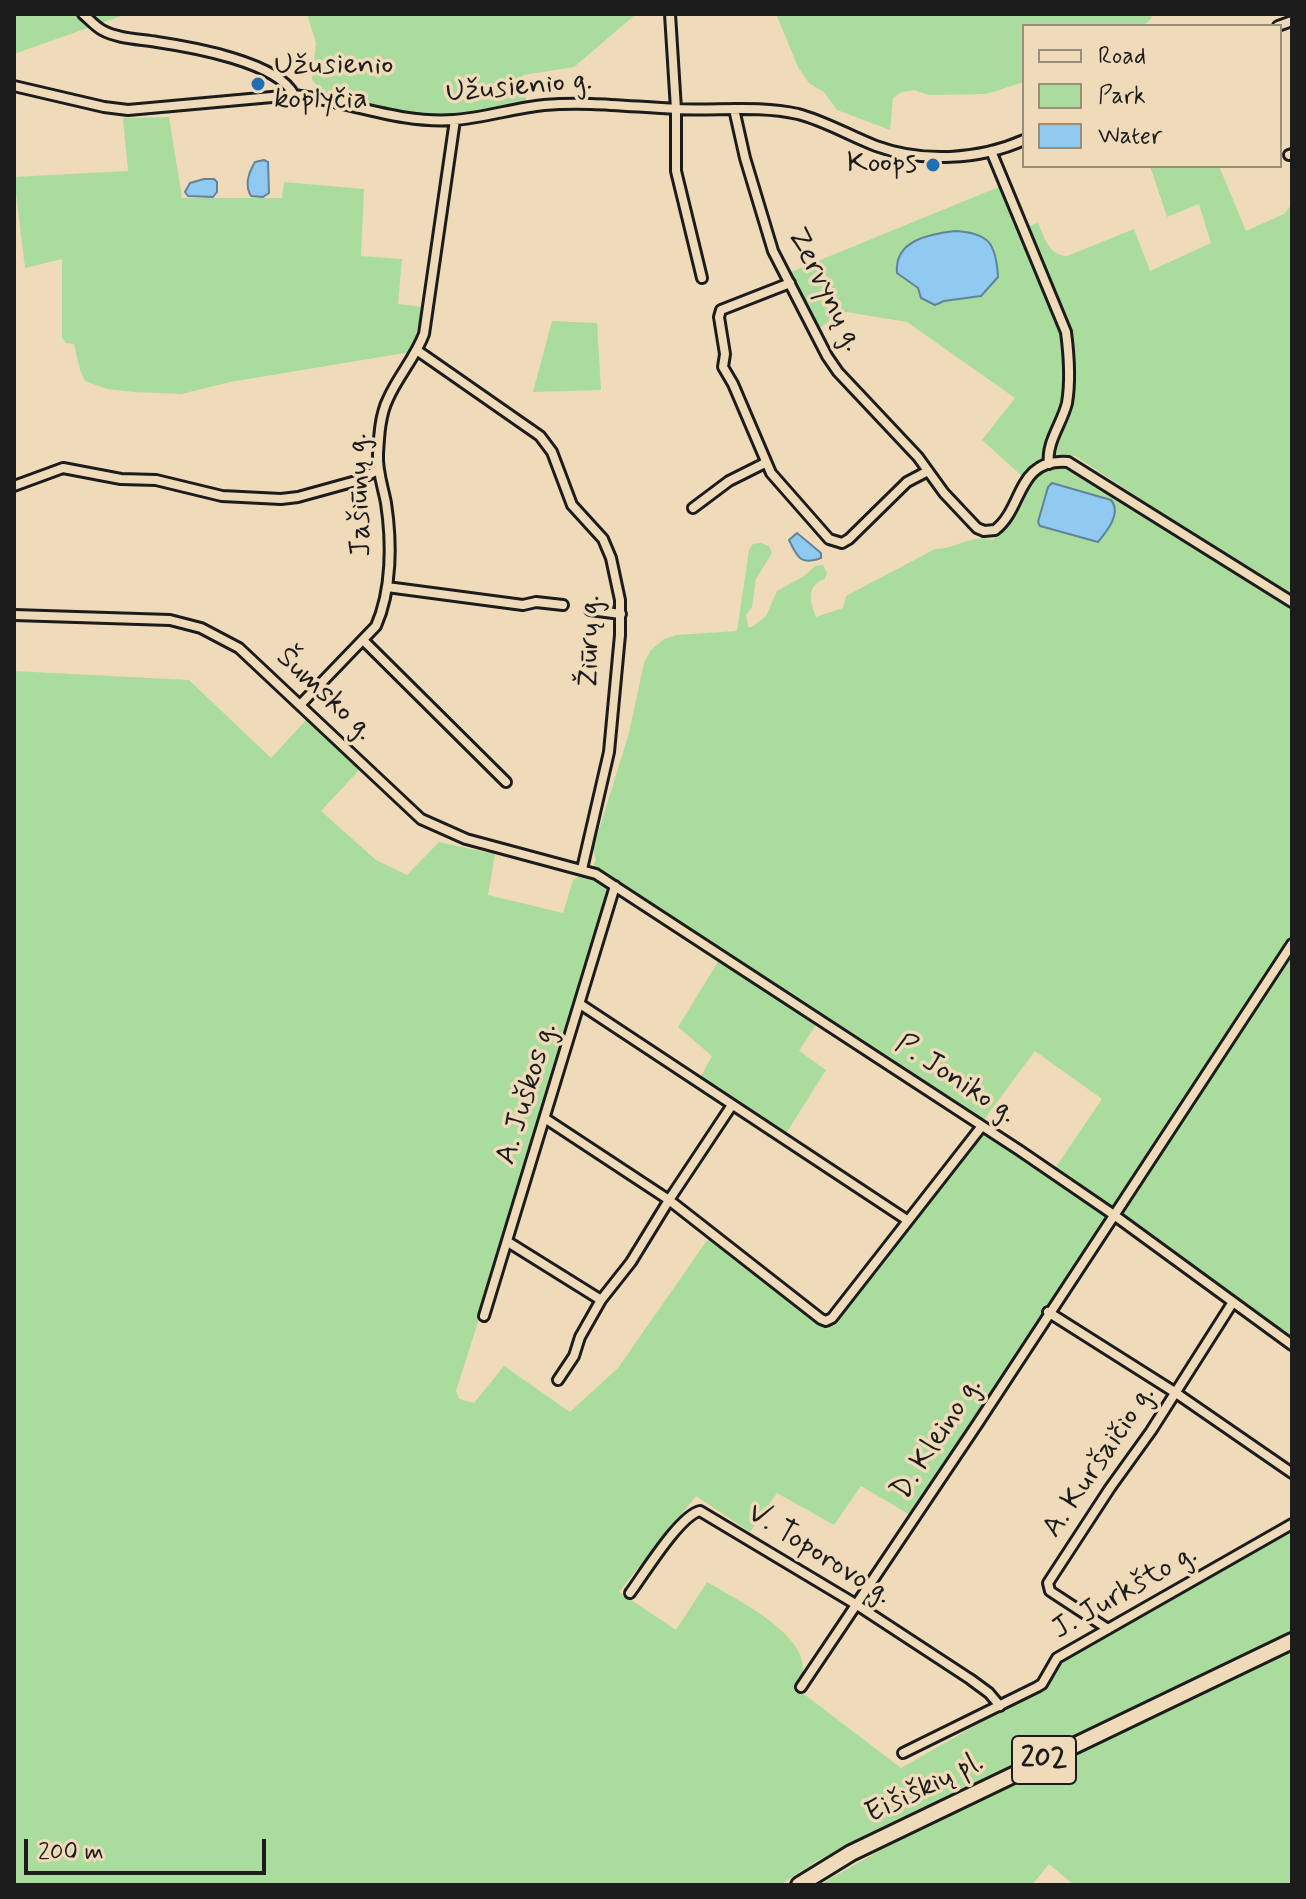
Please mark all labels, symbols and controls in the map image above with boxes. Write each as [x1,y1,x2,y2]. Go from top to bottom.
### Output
legend [1022,24,1282,168]
text: Road [1098,41,1146,72]
place label: Užusienio koplyčia [274,49,393,120]
street label: Užusienio g. [444,64,594,112]
marker: Užusienio koplyčia [249,75,267,93]
text: Park [1098,81,1146,112]
text: Water [1098,121,1162,152]
place label: Koops [847,147,917,183]
marker: Koops [924,156,942,174]
street label: Zervynų g. [778,222,870,358]
street label: Jašiūnų g. [341,433,381,557]
street label: Žiūrų g. [572,595,610,687]
street label: Šumsko g. [267,641,381,749]
street label: A. Juškos g. [489,1019,567,1169]
street label: P. Joniko g. [887,1027,1023,1133]
street label: D. Kleino g. [885,1371,991,1507]
street label: A. Kuršaičio g. [1036,1379,1164,1545]
street label: V. Toporovo g. [740,1496,898,1614]
street label: J. Jurkšto g. [1046,1537,1204,1649]
road number: 202 [1012,1736,1076,1784]
street label: Eišiškių pl. [860,1745,990,1833]
scale bar [28,1823,270,1873]
text: 200 m [38,1837,104,1868]

